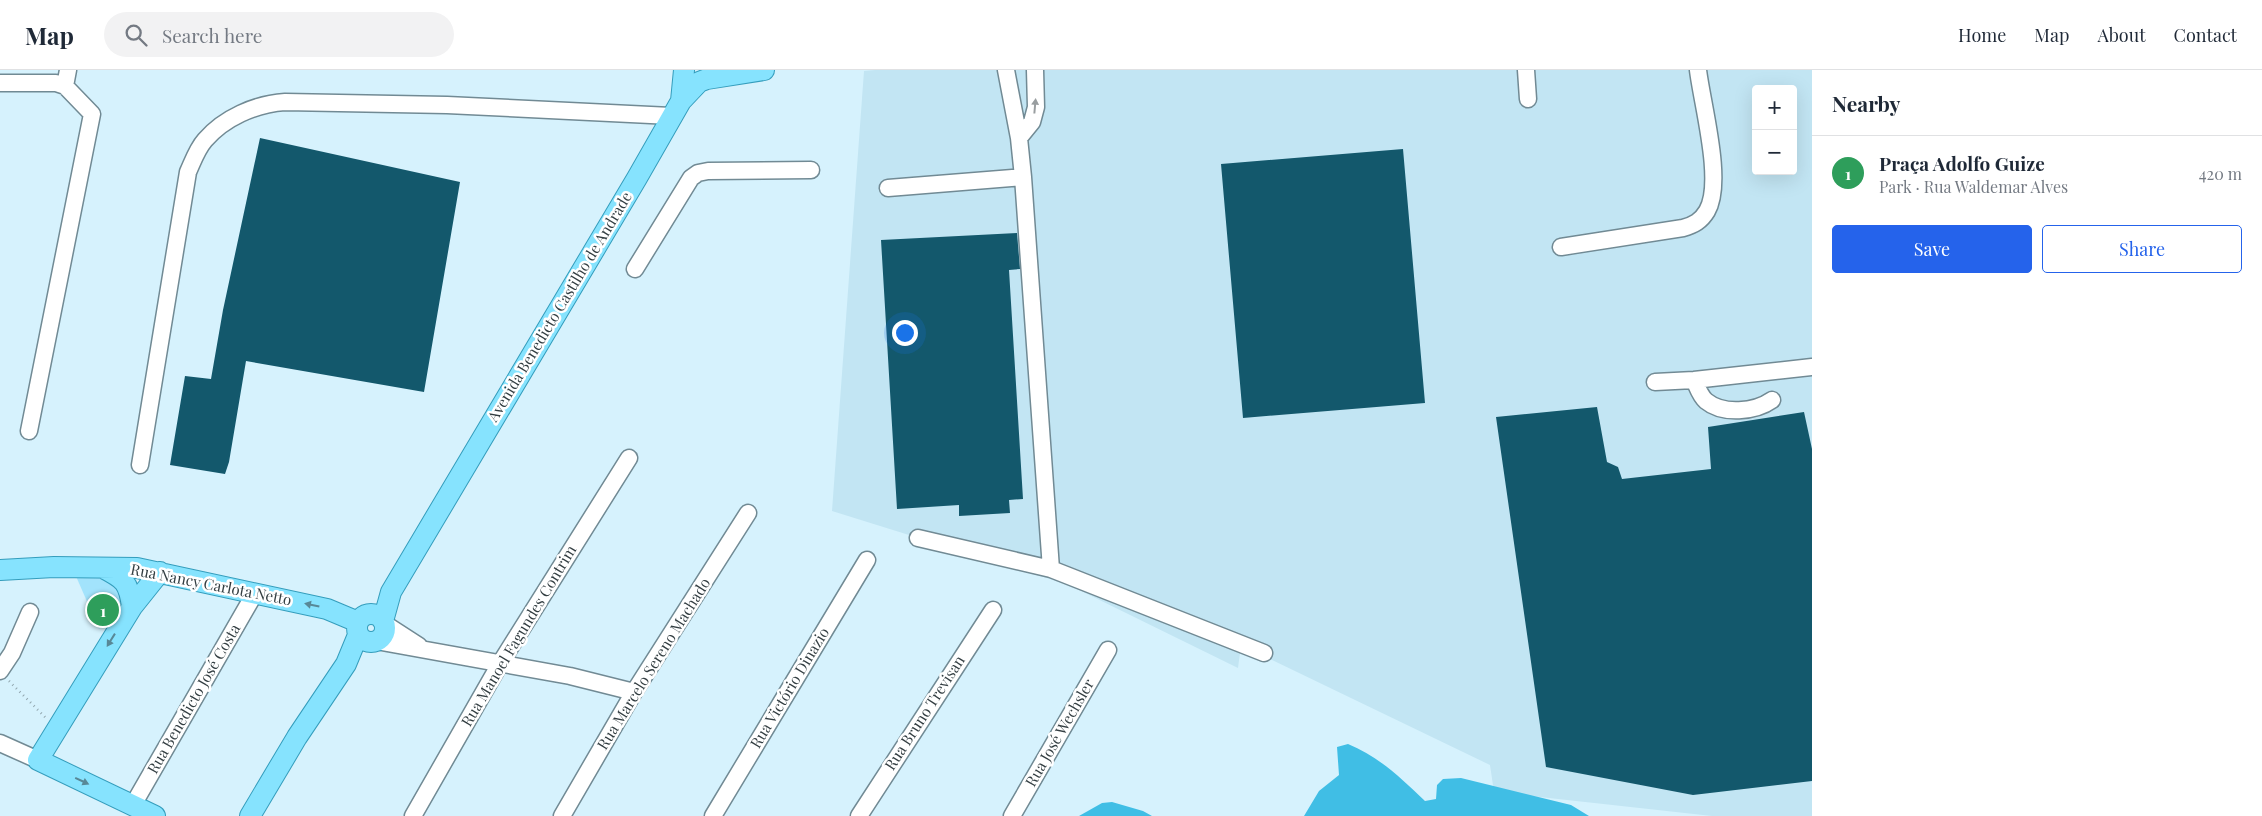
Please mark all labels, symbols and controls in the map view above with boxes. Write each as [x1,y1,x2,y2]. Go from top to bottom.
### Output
search box [104,12,454,57]
text: Map [25,19,74,51]
icon: search [122,21,150,49]
text: Search here [162,22,262,48]
text: Home [1958,23,2006,47]
text: Map [2034,23,2069,47]
text: About [2097,23,2146,47]
text: Contact [2174,23,2237,47]
map controls [1752,85,1797,175]
button: + [1752,85,1797,130]
text: Nearby [1832,89,1901,117]
one-way arrow [1031,98,1039,114]
button: − [1752,130,1797,175]
text: Praça Adolfo Guize [1879,150,2045,176]
text: 1 [1845,163,1851,184]
text: 420 m [2199,163,2242,184]
text: Park · Rua Waldemar Alves [1879,176,2068,197]
street label: Avenida Benedicto Castilho de Andrade [482,188,636,426]
button: Save [1832,225,2032,273]
button: Share [2042,225,2242,273]
your location [892,320,918,346]
street label: Rua Manoel Fagundes Contrim [456,541,581,730]
street label: Rua Nancy Carlota Netto [129,559,293,609]
street label: Rua Marcelo Sereno Machado [592,574,714,753]
pin: 1 [87,591,119,629]
one-way arrow [305,601,320,609]
street label: Rua Benedicto José Costa [142,620,244,777]
street label: Rua Victório Dinazio [745,623,833,752]
one-way arrow [107,634,116,647]
street label: Rua Bruno Trevisan [880,651,969,774]
street label: Rua José Wechsler [1020,675,1098,790]
one-way arrow [75,777,89,785]

